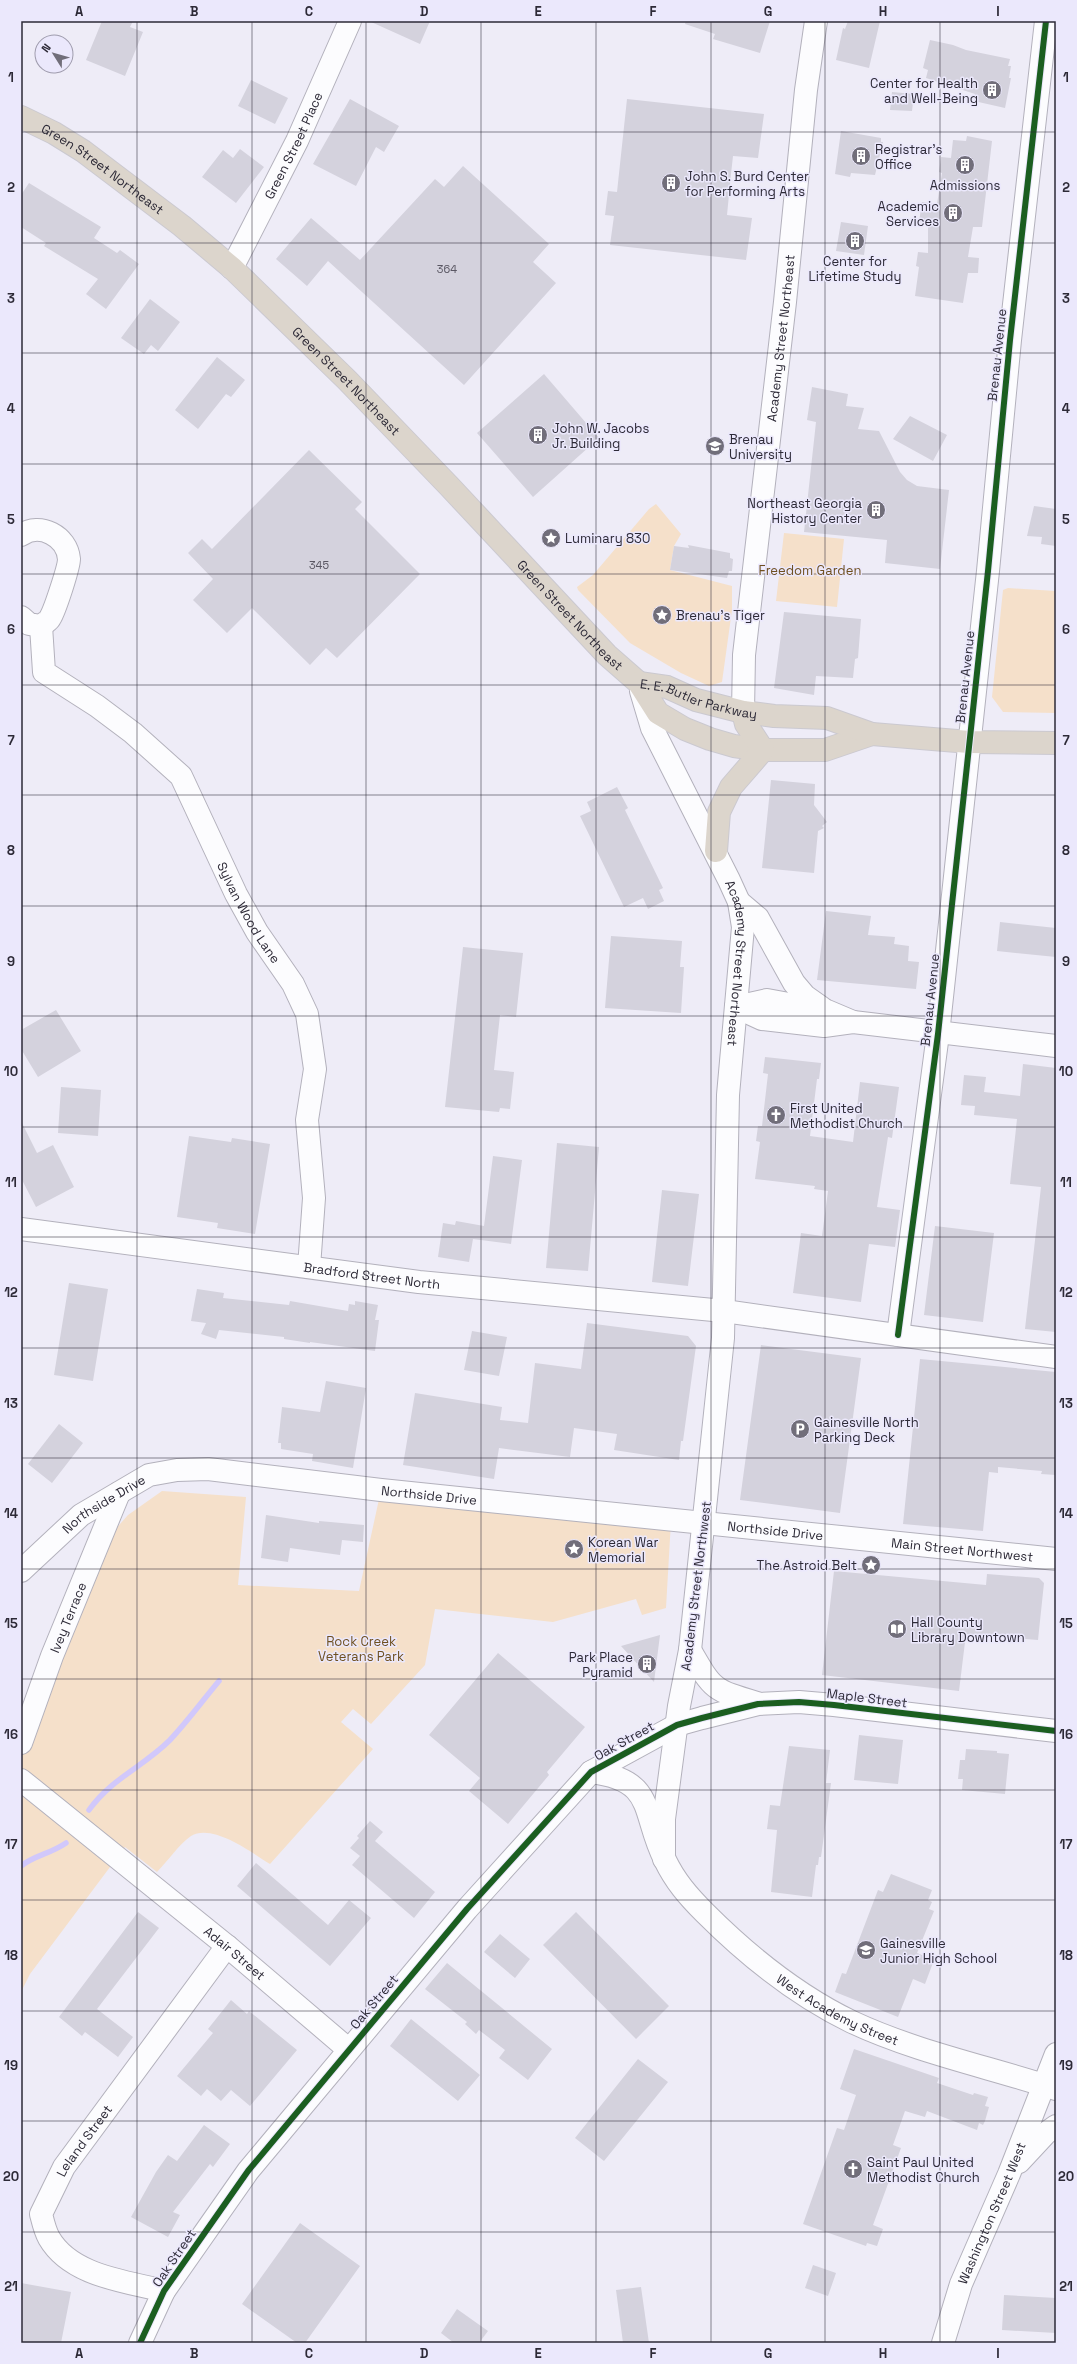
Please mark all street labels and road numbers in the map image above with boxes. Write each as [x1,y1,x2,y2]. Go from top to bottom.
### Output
street label: Green Street Place [260,89,326,202]
street label: Green Street Northeast [39,120,167,218]
street label: Academy Street Northeast [763,254,798,423]
street label: Brenau Avenue [984,308,1010,402]
street label: Green Street Northeast [289,323,404,439]
street label: Green Street Northeast [514,556,627,674]
street label: Brenau Avenue [952,630,978,724]
street label: E. E. Butler Parkway [639,675,758,722]
street label: Sylvan Wood Lane [214,859,284,966]
street label: Academy Street Northeast [722,877,752,1047]
street label: Brenau Avenue [917,953,943,1047]
street label: Bradford Street North [303,1258,441,1292]
street label: Northside Drive [58,1471,148,1537]
street label: Northside Drive [380,1482,478,1508]
street label: Academy Street Northwest [677,1500,715,1672]
street label: Northside Drive [727,1517,824,1544]
street label: Main Street Northwest [891,1534,1034,1565]
street label: Ivey Terrace [46,1580,90,1655]
street label: Maple Street [826,1685,908,1711]
street label: Oak Street [591,1718,657,1764]
street label: Adair Street [200,1922,269,1984]
street label: West Academy Street [773,1970,901,2049]
street label: Oak Street [346,1971,402,2033]
street label: Leland Street [52,2101,116,2179]
street label: Washington Street West [954,2140,1029,2287]
street label: Oak Street [148,2226,200,2290]

